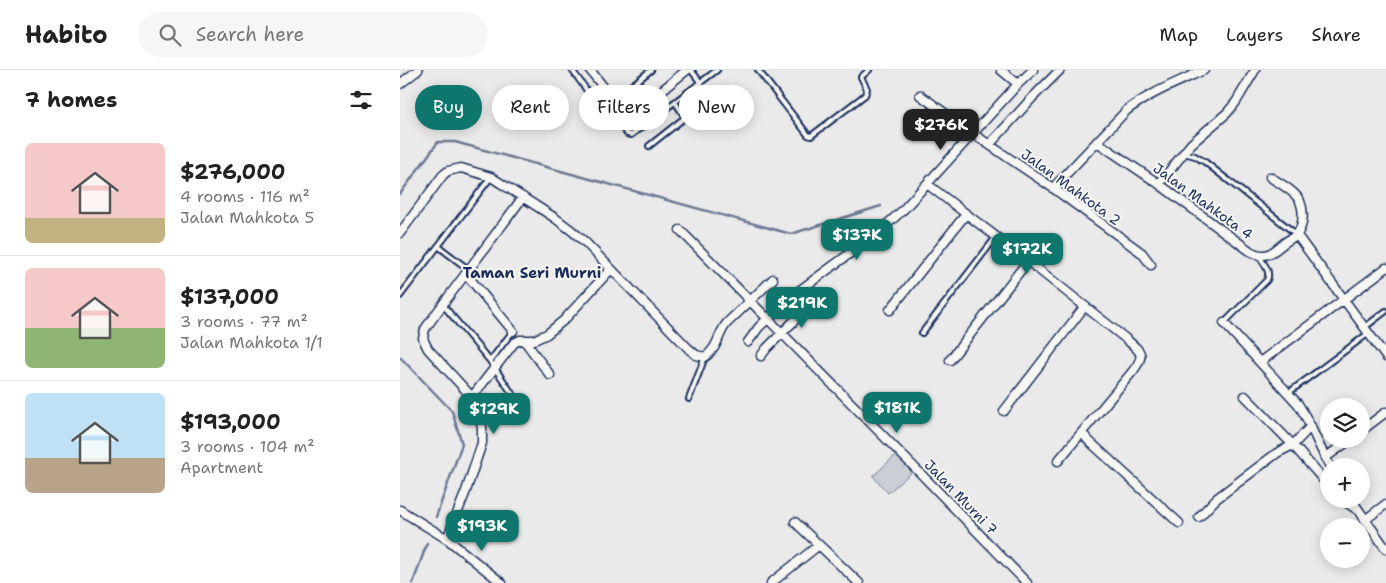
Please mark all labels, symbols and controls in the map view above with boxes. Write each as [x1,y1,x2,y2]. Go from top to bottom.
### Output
search box [138,12,488,57]
text: Habito [25,19,108,51]
icon: search [156,21,184,49]
text: Search here [196,22,304,47]
text: Map [1160,23,1198,47]
text: Layers [1226,23,1283,47]
text: Share [1311,23,1361,47]
chip: Buy [415,85,482,130]
chip: Rent [492,85,569,130]
chip: Filters [579,85,669,130]
chip: New [679,85,754,130]
text: 7 homes [25,86,117,114]
icon: filters [347,86,375,114]
pin: $276K [906,108,976,151]
text: $276K [914,114,968,135]
street label: Jalan Mahkota 2 [1018,145,1124,229]
text: $276,000 [180,158,286,186]
street label: Jalan Mahkota 4 [1150,159,1256,243]
icon: home [65,163,125,223]
text: 4 rooms · 116 m² [180,186,310,207]
text: Jalan Mahkota 5 [180,207,314,228]
pin: $137K [822,218,892,261]
text: $137K [832,224,882,245]
pin: $172K [992,232,1062,275]
text: $172K [1002,238,1052,259]
district label: Taman Seri Murni [463,263,601,283]
text: $137,000 [180,283,279,311]
pin: $219K [767,286,837,329]
icon: home [65,288,125,348]
text: $219K [777,292,827,313]
text: 3 rooms · 77 m² [180,311,308,332]
text: Jalan Mahkota 1/1 [180,332,323,353]
pin: $129K [459,392,529,435]
pin: $181K [862,392,932,434]
text: $181K [874,397,920,418]
text: $129K [469,398,519,419]
map controls [1320,398,1370,568]
button: layers [1320,398,1370,448]
text: $193,000 [180,408,281,436]
icon: home [65,413,125,473]
text: 3 rooms · 104 m² [180,436,315,457]
street label: Jalan Murni 7 [921,456,1001,538]
text: Apartment [180,457,263,478]
button: + [1320,458,1370,508]
pin: $193K [447,510,517,552]
text: $193K [457,515,507,536]
button: − [1320,518,1370,568]

